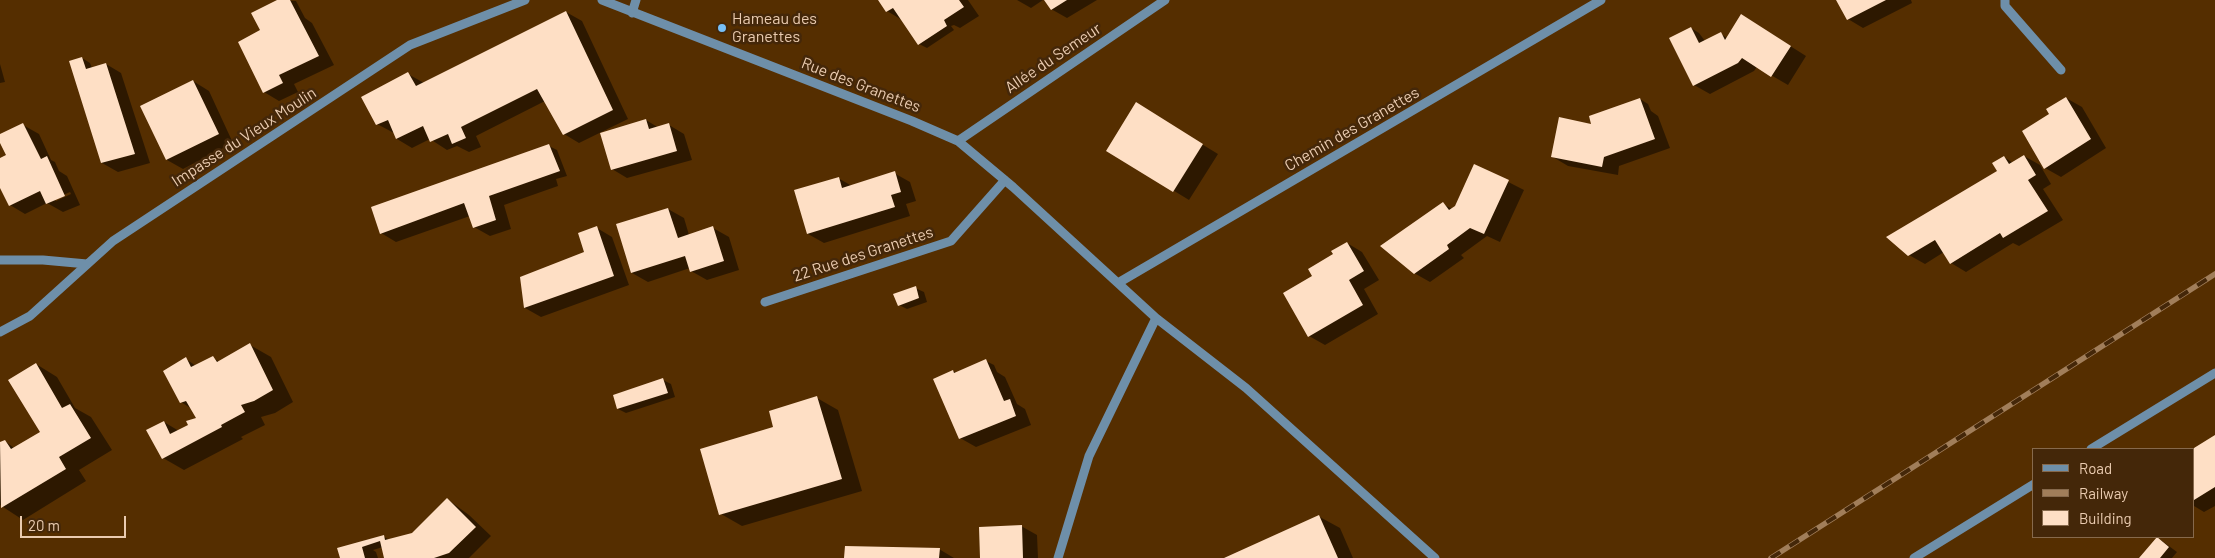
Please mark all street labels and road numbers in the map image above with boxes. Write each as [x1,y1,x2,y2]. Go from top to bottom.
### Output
street label: Allée du Semeur [1001,19,1105,97]
street label: Rue des Granettes [799,53,923,117]
street label: Impasse du Vieux Moulin [168,83,320,191]
street label: Chemin des Granettes [1281,83,1423,175]
street label: 22 Rue des Granettes [790,222,936,286]

